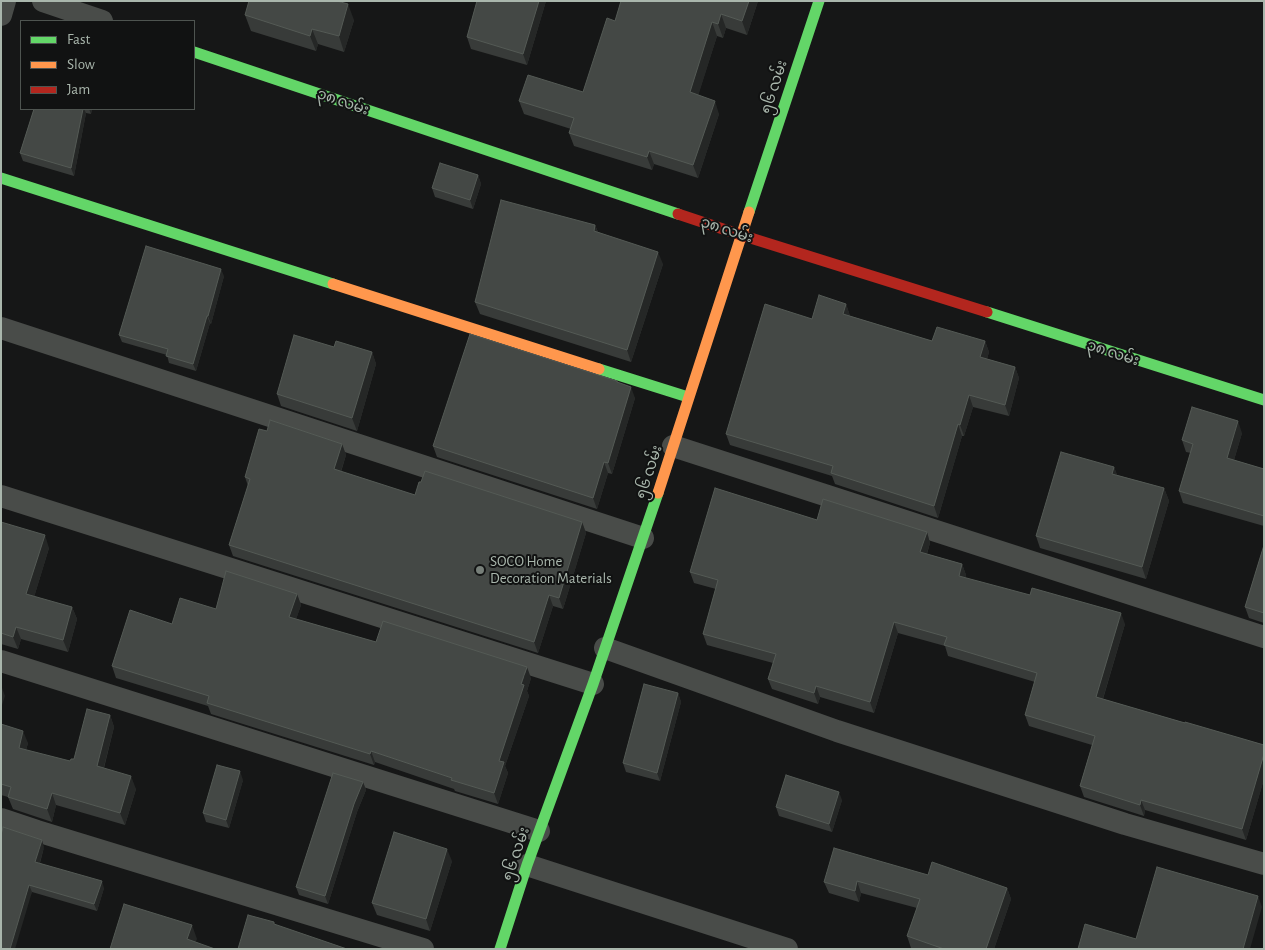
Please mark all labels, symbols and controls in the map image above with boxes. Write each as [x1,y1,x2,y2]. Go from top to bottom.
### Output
legend [20,20,195,110]
text: Fast [67,32,90,47]
text: Slow [67,57,95,72]
street label: ၅၆ လမ်း [757,58,791,116]
text: Jam [67,82,90,97]
street label: ၃၈ လမ်း [315,85,371,119]
street label: ၃၈ လမ်း [699,213,755,247]
street label: ၃၈ လမ်း [1085,336,1141,370]
street label: ၅၆ လမ်း [632,443,666,501]
place label: SOCO Home Decoration Materials [490,552,612,587]
marker: SOCO Home Decoration Materials [474,564,486,576]
street label: ၅၆ လမ်း [498,825,534,883]

